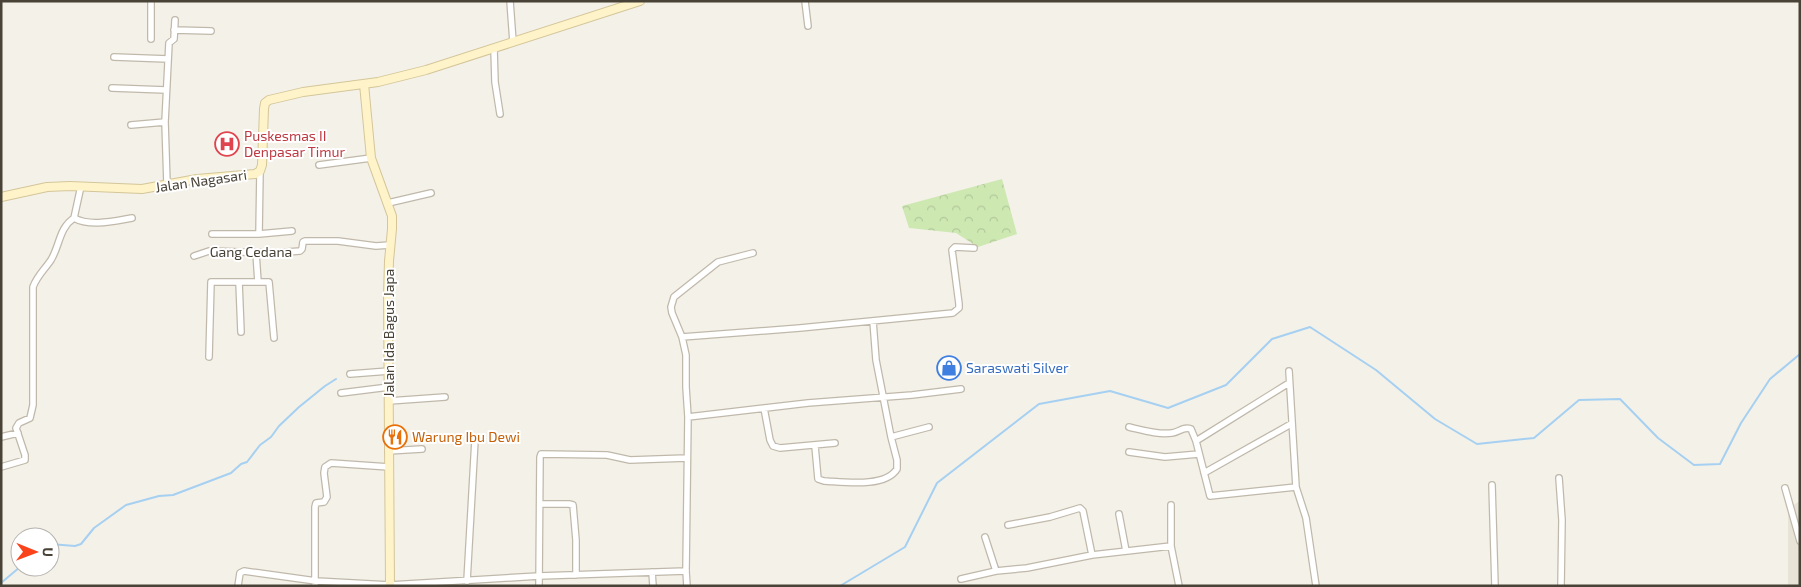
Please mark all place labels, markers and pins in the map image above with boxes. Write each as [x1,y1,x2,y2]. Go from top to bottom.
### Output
place label: Puskesmas II Denpasar Timur [244,127,346,160]
hospital icon: Puskesmas II Denpasar Timur [214,131,240,157]
shop icon: Saraswati Silver [936,355,962,381]
place label: Saraswati Silver [966,359,1069,376]
restaurant icon: Warung Ibu Dewi [382,424,408,450]
place label: Warung Ibu Dewi [412,428,520,445]

